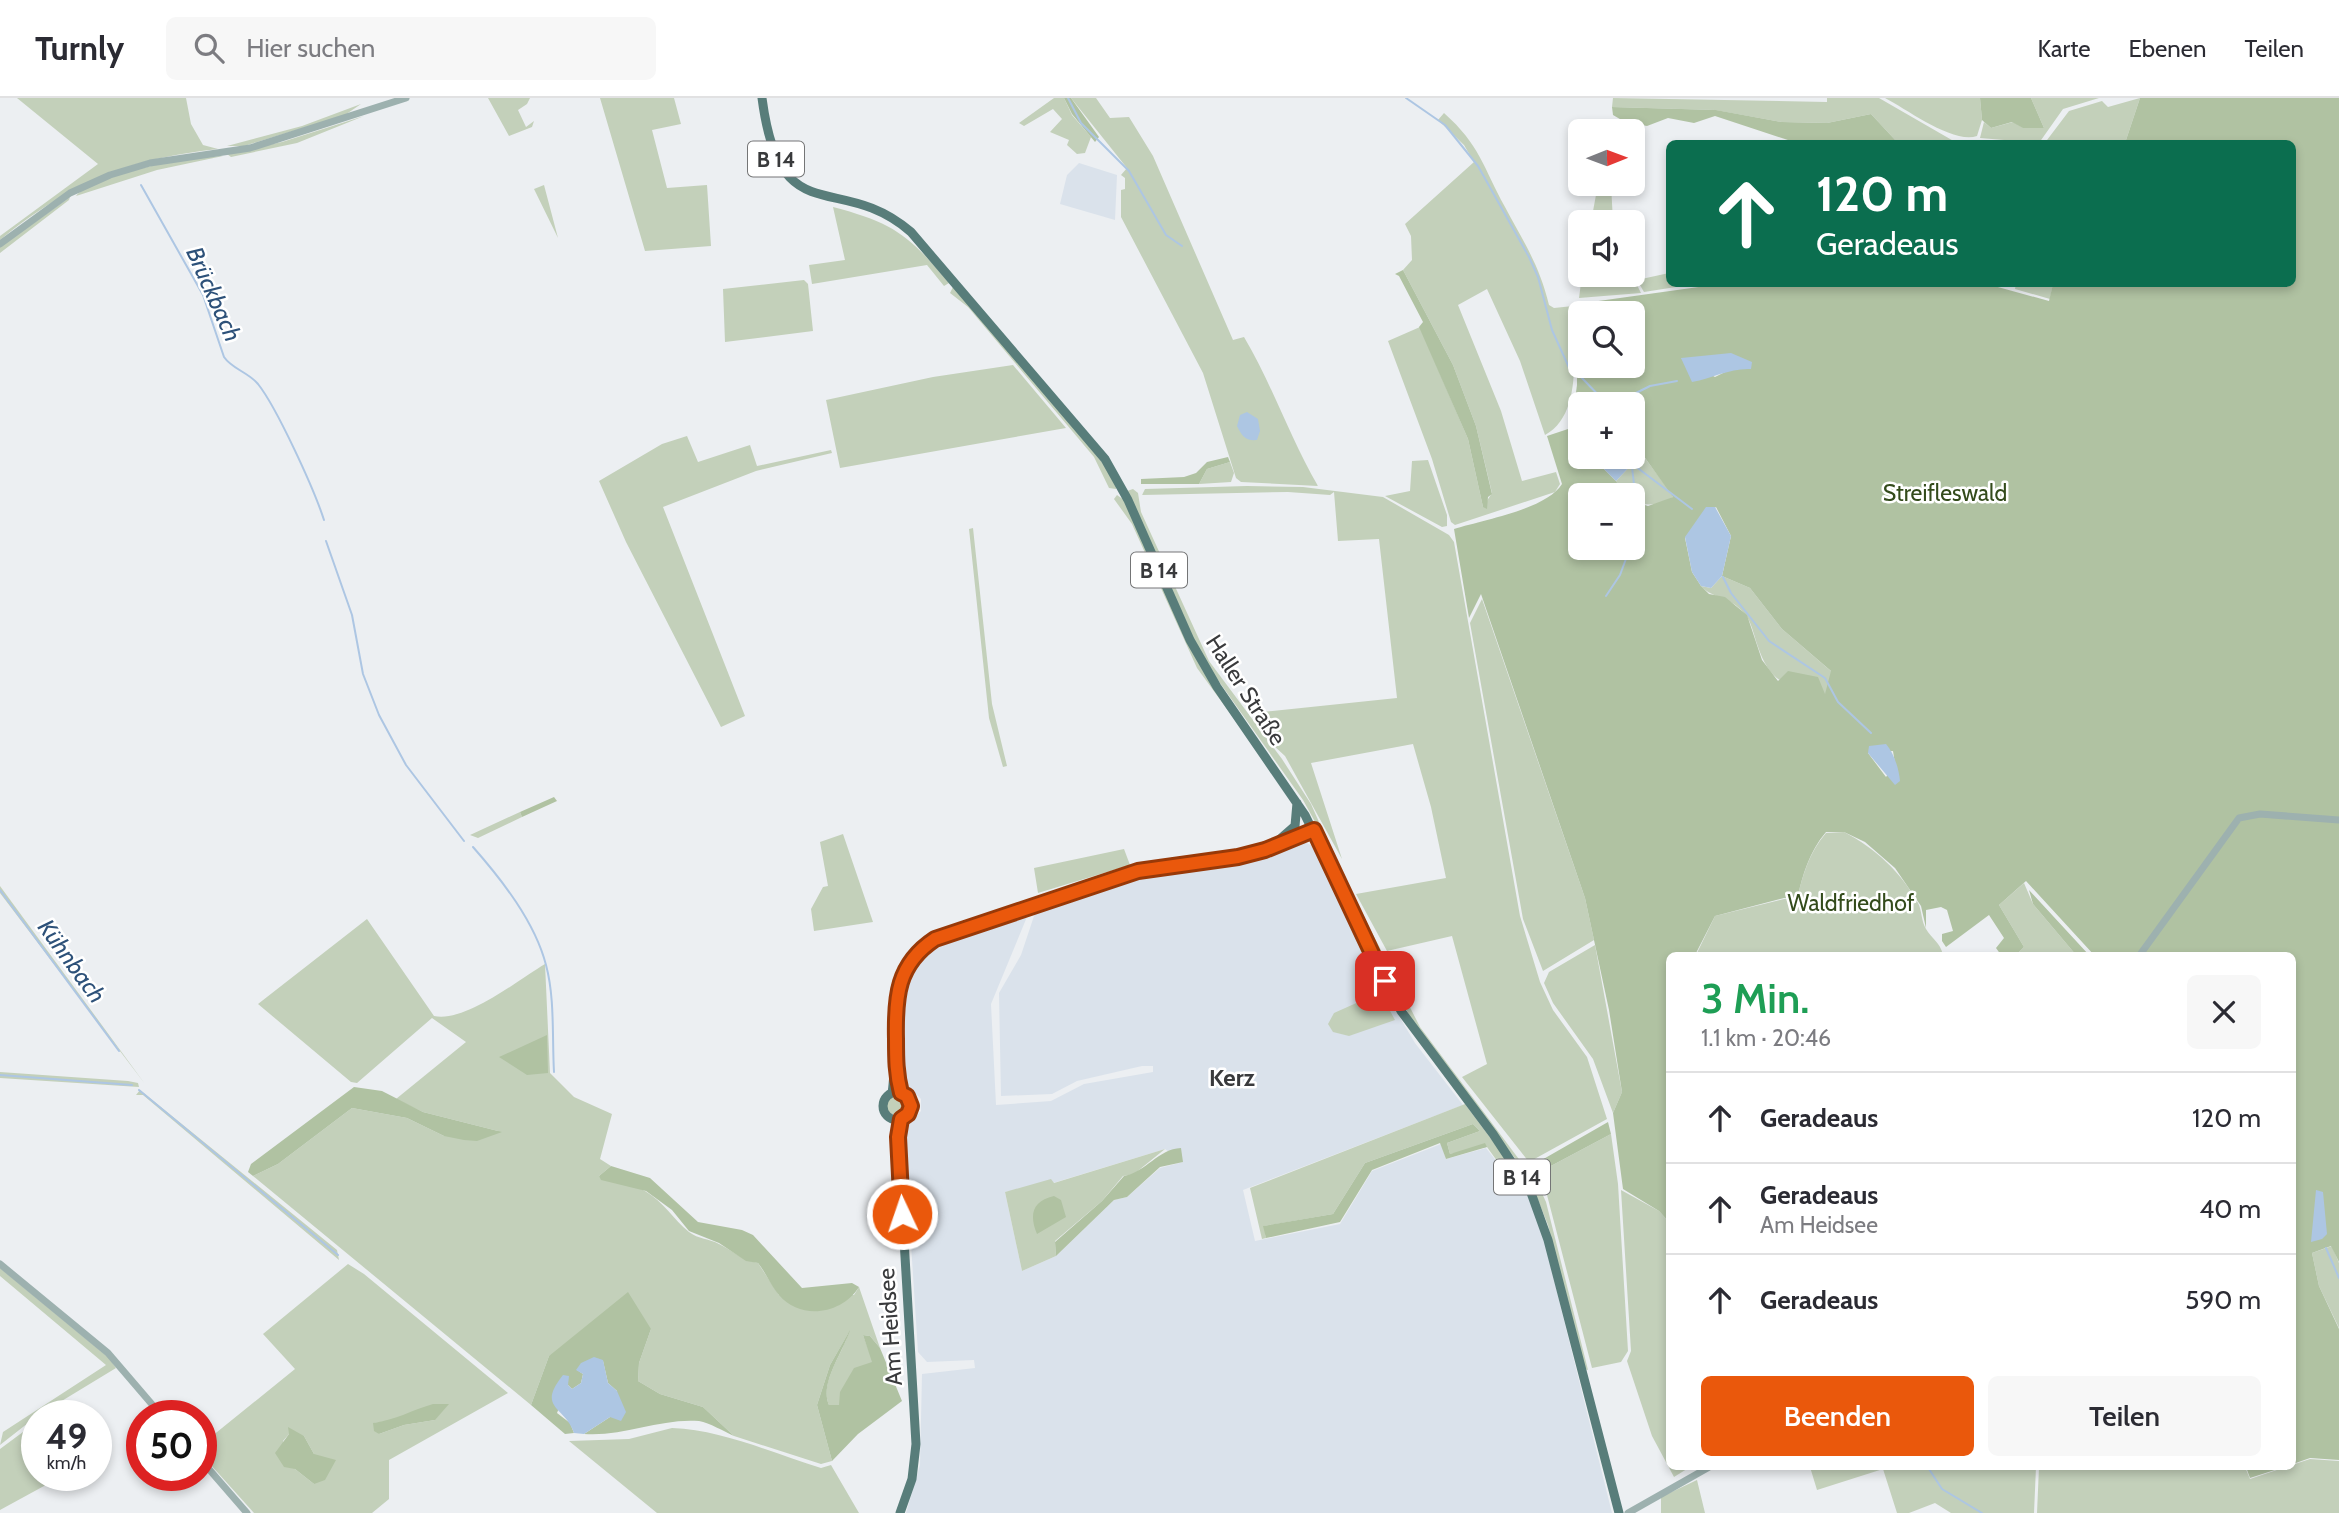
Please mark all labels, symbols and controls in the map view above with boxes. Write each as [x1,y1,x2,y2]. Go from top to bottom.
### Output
search box [166,17,656,80]
text: Turnly [35,28,124,68]
icon: search [190,29,228,67]
text: Hier suchen [246,32,375,64]
text: Karte [2037,34,2090,63]
text: Ebenen [2128,34,2206,63]
text: Teilen [2244,34,2304,63]
north arrow [1568,119,1645,196]
map controls [1568,119,1645,560]
road number: B 14 [748,141,804,176]
text: 120 m [1816,164,1948,223]
icon: ahead [1701,168,1792,259]
button: sound [1568,210,1645,287]
text: Geradeaus [1816,224,1959,263]
water label: Brückbach [180,242,248,346]
button: search [1568,301,1645,378]
button: + [1568,392,1645,469]
park label: Streifleswald [1883,479,2007,507]
button: − [1568,483,1645,560]
road number: B 14 [1131,552,1187,588]
street label: Haller Straße [1200,630,1292,751]
park label: Waldfriedhof [1788,889,1915,917]
water label: Kühnbach [32,914,112,1008]
pin [1355,951,1415,1011]
icon: arrive [1366,962,1404,1000]
text: 3 Min. [1701,972,1809,1024]
button: close [2187,975,2261,1049]
text: 1.1 km · 20:46 [1701,1024,1831,1052]
district label: Kerz [1209,1063,1255,1092]
icon: ahead [1701,1099,1739,1137]
text: Geradeaus [1760,1102,1878,1134]
text: 120 m [2192,1102,2261,1134]
road number: B 14 [1494,1160,1550,1194]
position arrow [865,1177,939,1251]
text: Geradeaus [1760,1179,1878,1211]
icon: ahead [1701,1190,1739,1228]
text: 40 m [2199,1193,2261,1225]
text: Am Heidsee [1760,1211,1878,1239]
street label: Am Heidsee [872,1267,908,1387]
icon: ahead [1701,1281,1739,1319]
text: Geradeaus [1760,1284,1878,1316]
text: 590 m [2185,1284,2261,1316]
button: Beenden [1701,1376,1974,1456]
button: Teilen [1988,1376,2261,1456]
speed limit sign: 50 [126,1400,217,1491]
text: 49 [46,1415,87,1458]
text: km/h [47,1452,86,1474]

